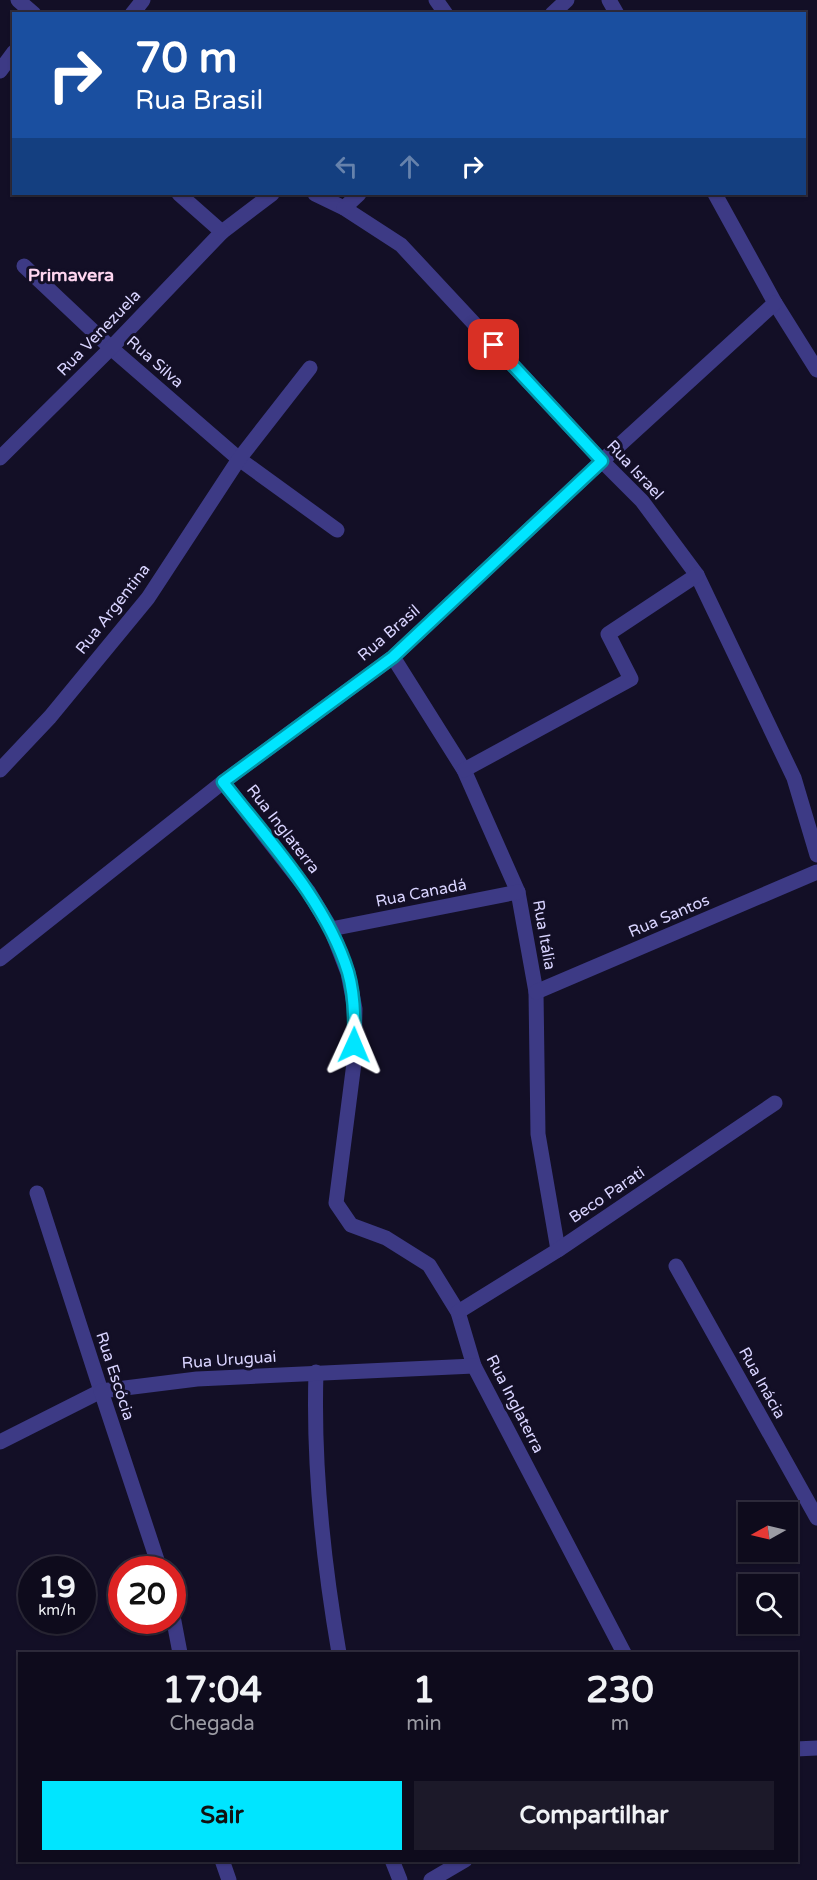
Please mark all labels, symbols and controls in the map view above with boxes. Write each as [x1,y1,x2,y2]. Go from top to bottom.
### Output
text: 70 m [135,33,237,84]
icon: right [36,36,114,114]
text: Rua Brasil [135,84,263,117]
icon: left [330,150,363,183]
icon: ahead [393,150,426,183]
icon: right [456,150,489,183]
district label: Primavera [28,264,114,286]
street label: Rua Venezuela [53,286,145,380]
pin [468,319,519,370]
icon: arrive [477,328,510,361]
street label: Rua Silva [122,332,188,392]
street label: Rua Israel [602,436,668,504]
street label: Rua Argentina [71,560,155,658]
street label: Rua Brasil [354,601,424,665]
street label: Rua Inglaterra [242,780,324,878]
street label: Rua Canadá [374,874,468,912]
street label: Rua Santos [625,890,713,942]
street label: Rua Itália [528,898,560,972]
position arrow [322,1013,386,1077]
street label: Beco Parati [565,1162,649,1228]
street label: Rua Escócia [91,1329,139,1423]
street label: Rua Inácia [734,1344,790,1422]
street label: Rua Uruguai [181,1347,277,1373]
street label: Rua Inglaterra [482,1352,548,1456]
north arrow [738,1502,798,1562]
map controls [738,1502,798,1634]
speed limit sign: 20 [108,1556,186,1634]
text: 19 [38,1569,76,1606]
button: search [738,1574,798,1634]
text: km/h [38,1601,76,1619]
text: 17:04 [162,1669,262,1712]
text: 1 [413,1669,435,1712]
text: 230 [586,1669,654,1712]
text: Chegada [170,1712,255,1736]
text: min [406,1712,442,1736]
text: m [611,1712,629,1736]
button: Sair [42,1781,402,1850]
button: Compartilhar [414,1781,774,1850]

